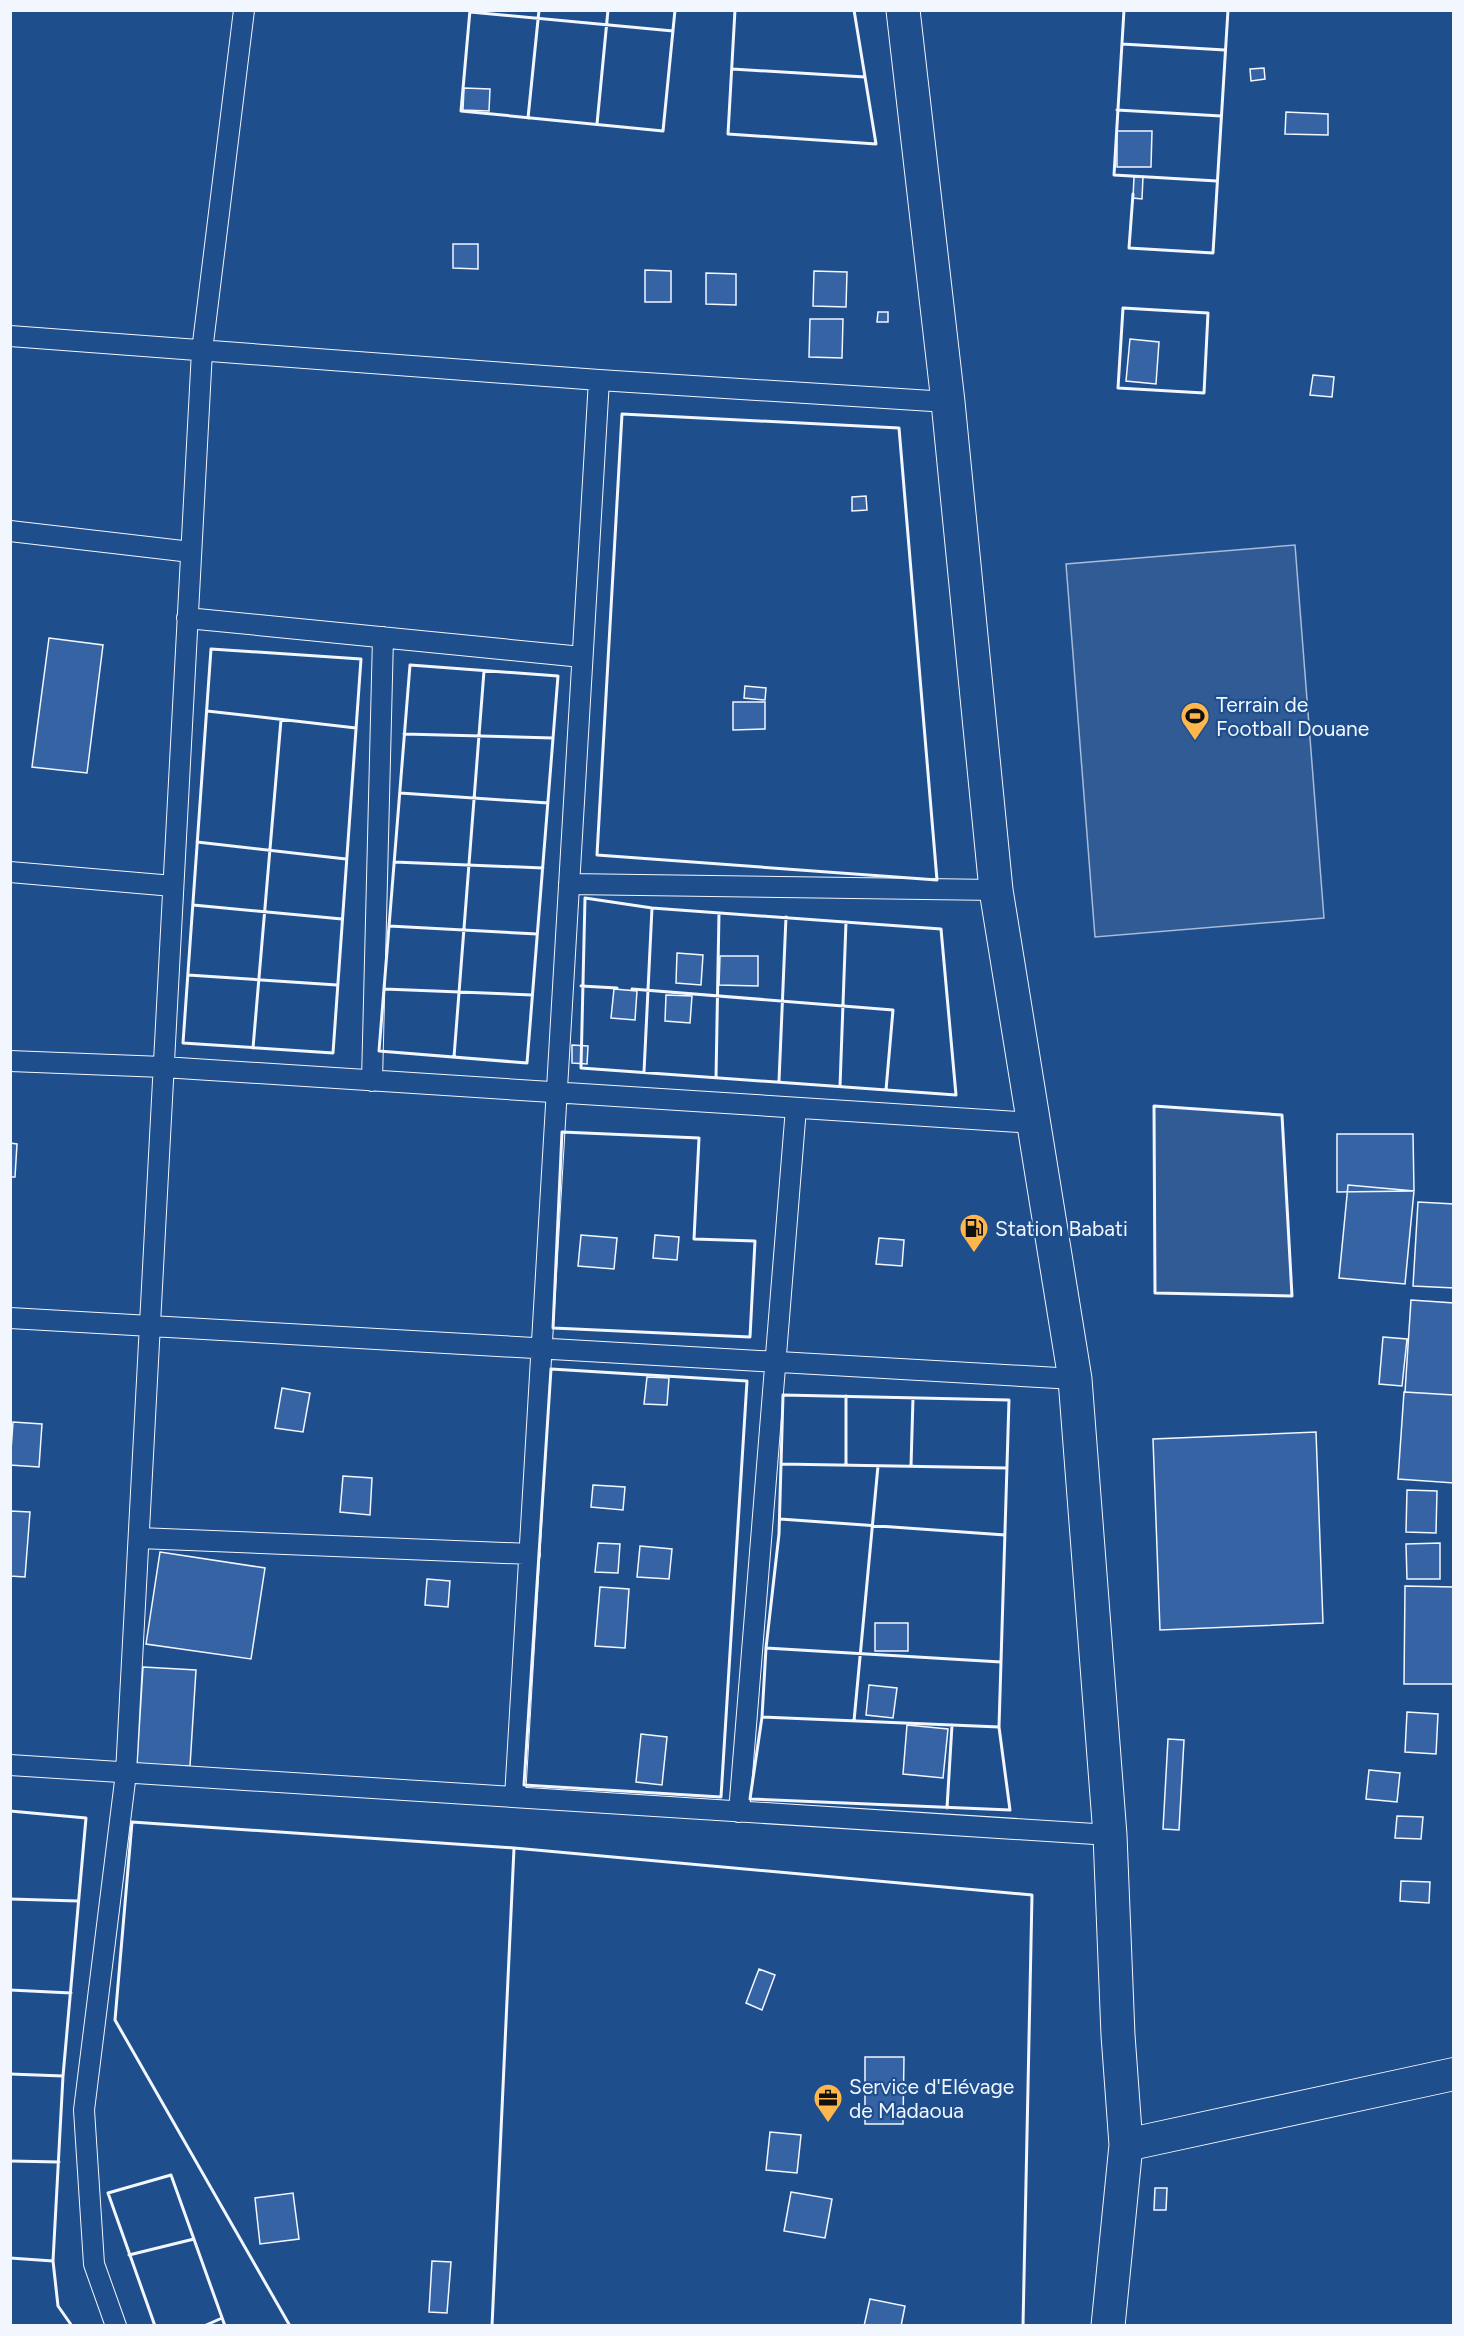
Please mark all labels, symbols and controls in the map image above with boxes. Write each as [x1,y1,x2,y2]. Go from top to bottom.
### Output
place label: Terrain de Football Douane [1216,692,1369,741]
sports icon: Terrain de Football Douane [1179,700,1211,742]
fuel station icon: Station Babati [958,1212,990,1254]
place label: Station Babati [995,1216,1128,1241]
place label: Service d'Elévage de Madaoua [849,2074,1014,2123]
office icon: Service d'Elévage de Madaoua [812,2082,844,2124]

